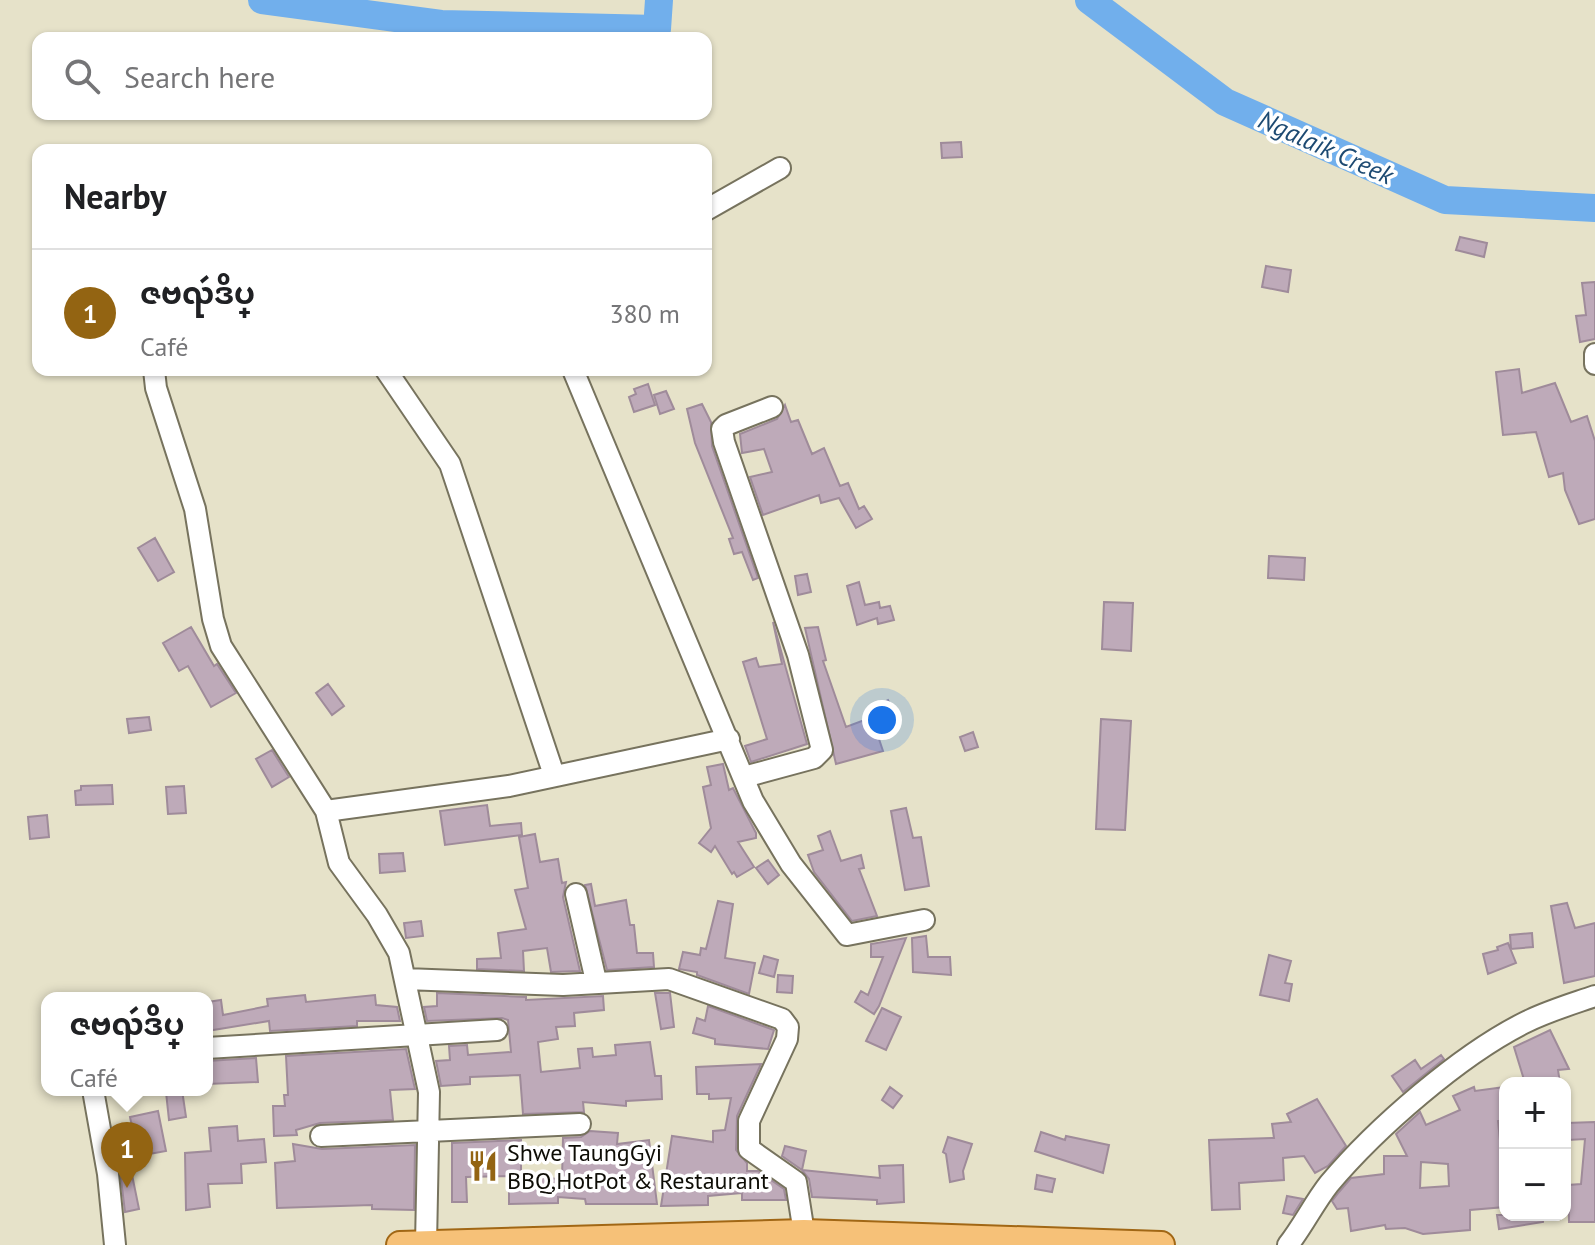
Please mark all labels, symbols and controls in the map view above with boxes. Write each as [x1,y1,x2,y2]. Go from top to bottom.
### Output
search box [32,32,712,120]
icon: search [60,54,104,98]
text: Search here [124,57,275,96]
water label: Ngalaik Creek [1253,103,1400,192]
text: Nearby [64,174,166,218]
text: ဇဗၺဴဒိပ္ [140,273,255,312]
text: 1 [83,297,97,330]
text: 380 m [609,297,680,330]
text: Café [140,330,189,363]
your location [862,700,902,740]
popup [41,992,213,1096]
text: ဇဗၺဴဒိပ္ [69,1004,185,1043]
text: Café [69,1061,118,1094]
map controls [1499,1077,1571,1221]
button: + [1499,1077,1571,1149]
pin: 1 [101,1122,153,1188]
place label: Shwe TaungGyi BBQ,HotPot & Restaurant [507,1137,769,1196]
restaurant icon: Shwe TaungGyi BBQ,HotPot & Restaurant [466,1149,500,1183]
button: − [1499,1149,1571,1221]

